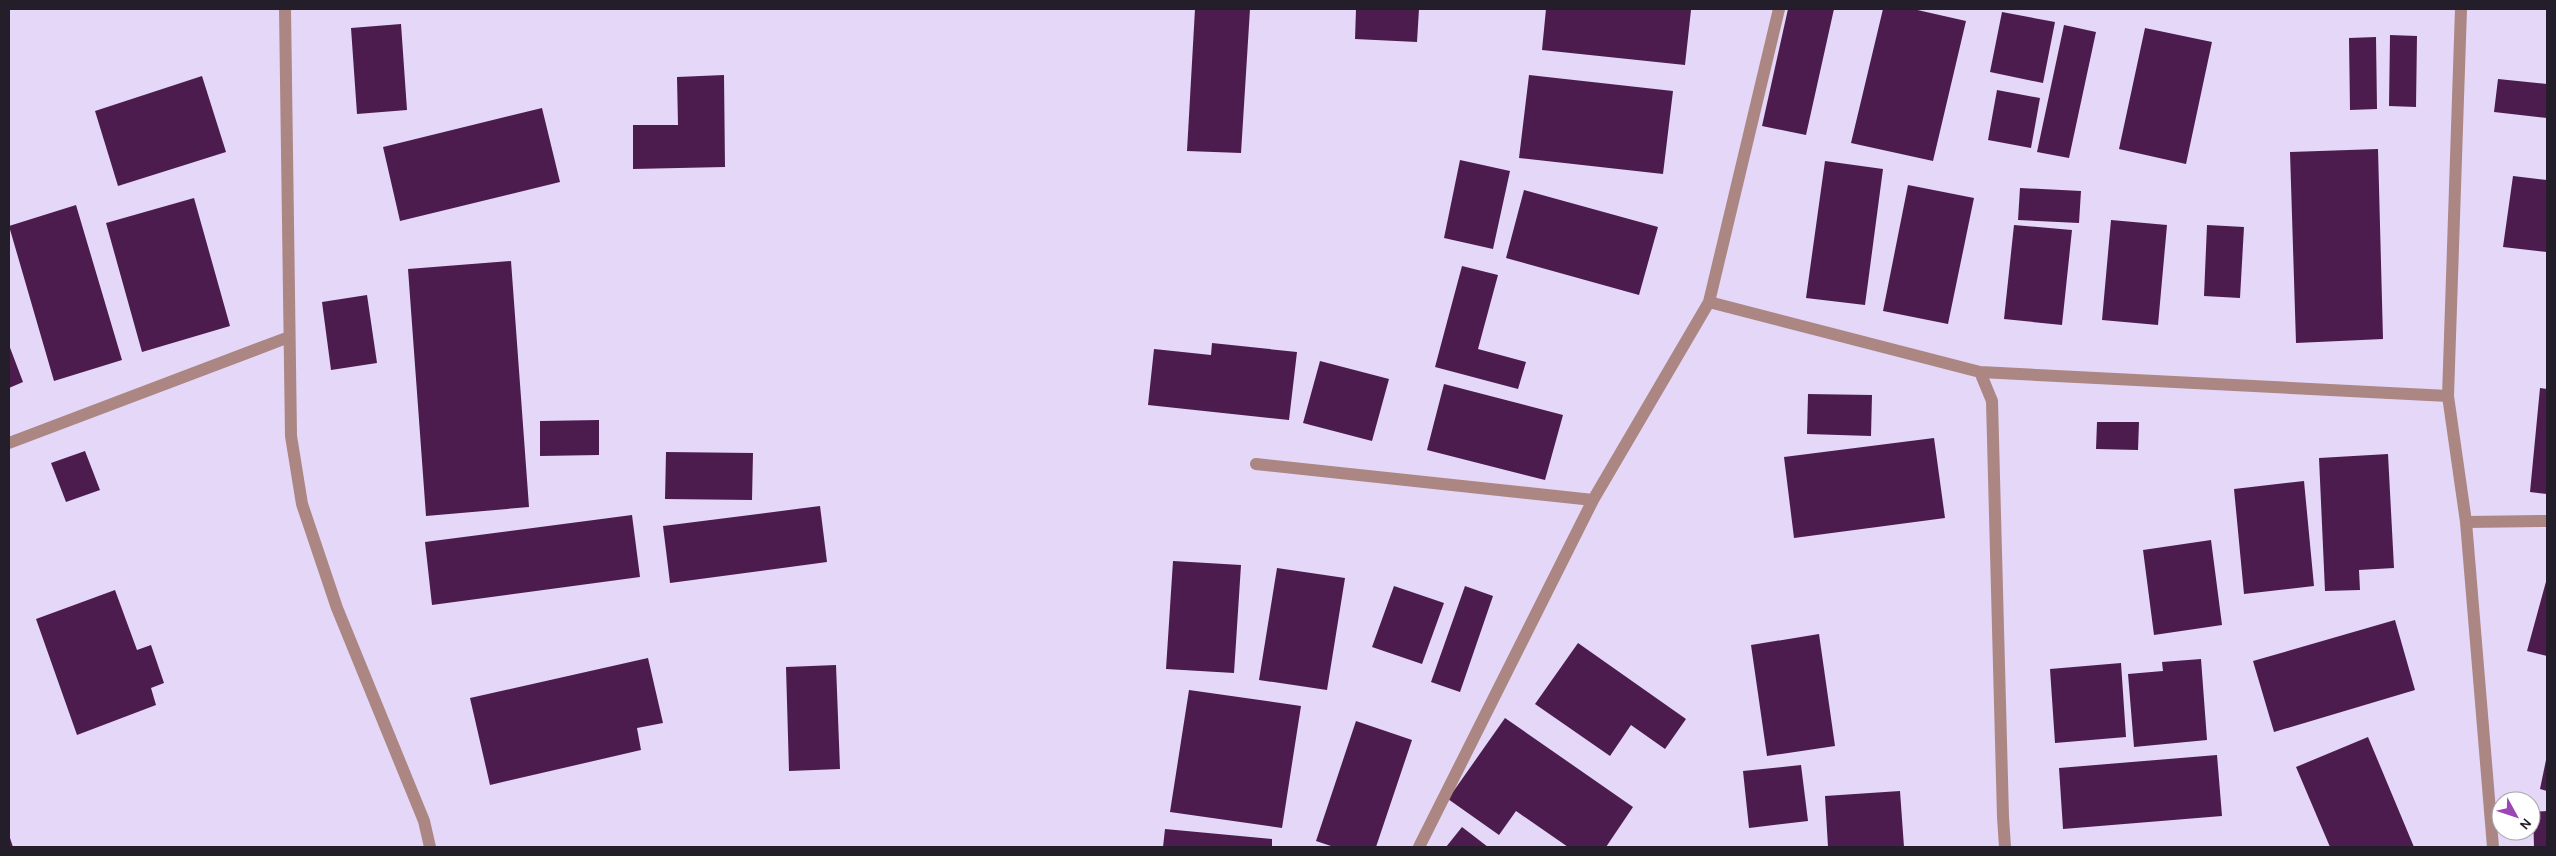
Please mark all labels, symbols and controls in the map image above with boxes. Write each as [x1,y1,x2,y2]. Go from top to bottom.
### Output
north arrow [2491,791,2541,841]
text: N [2516,815,2535,833]

